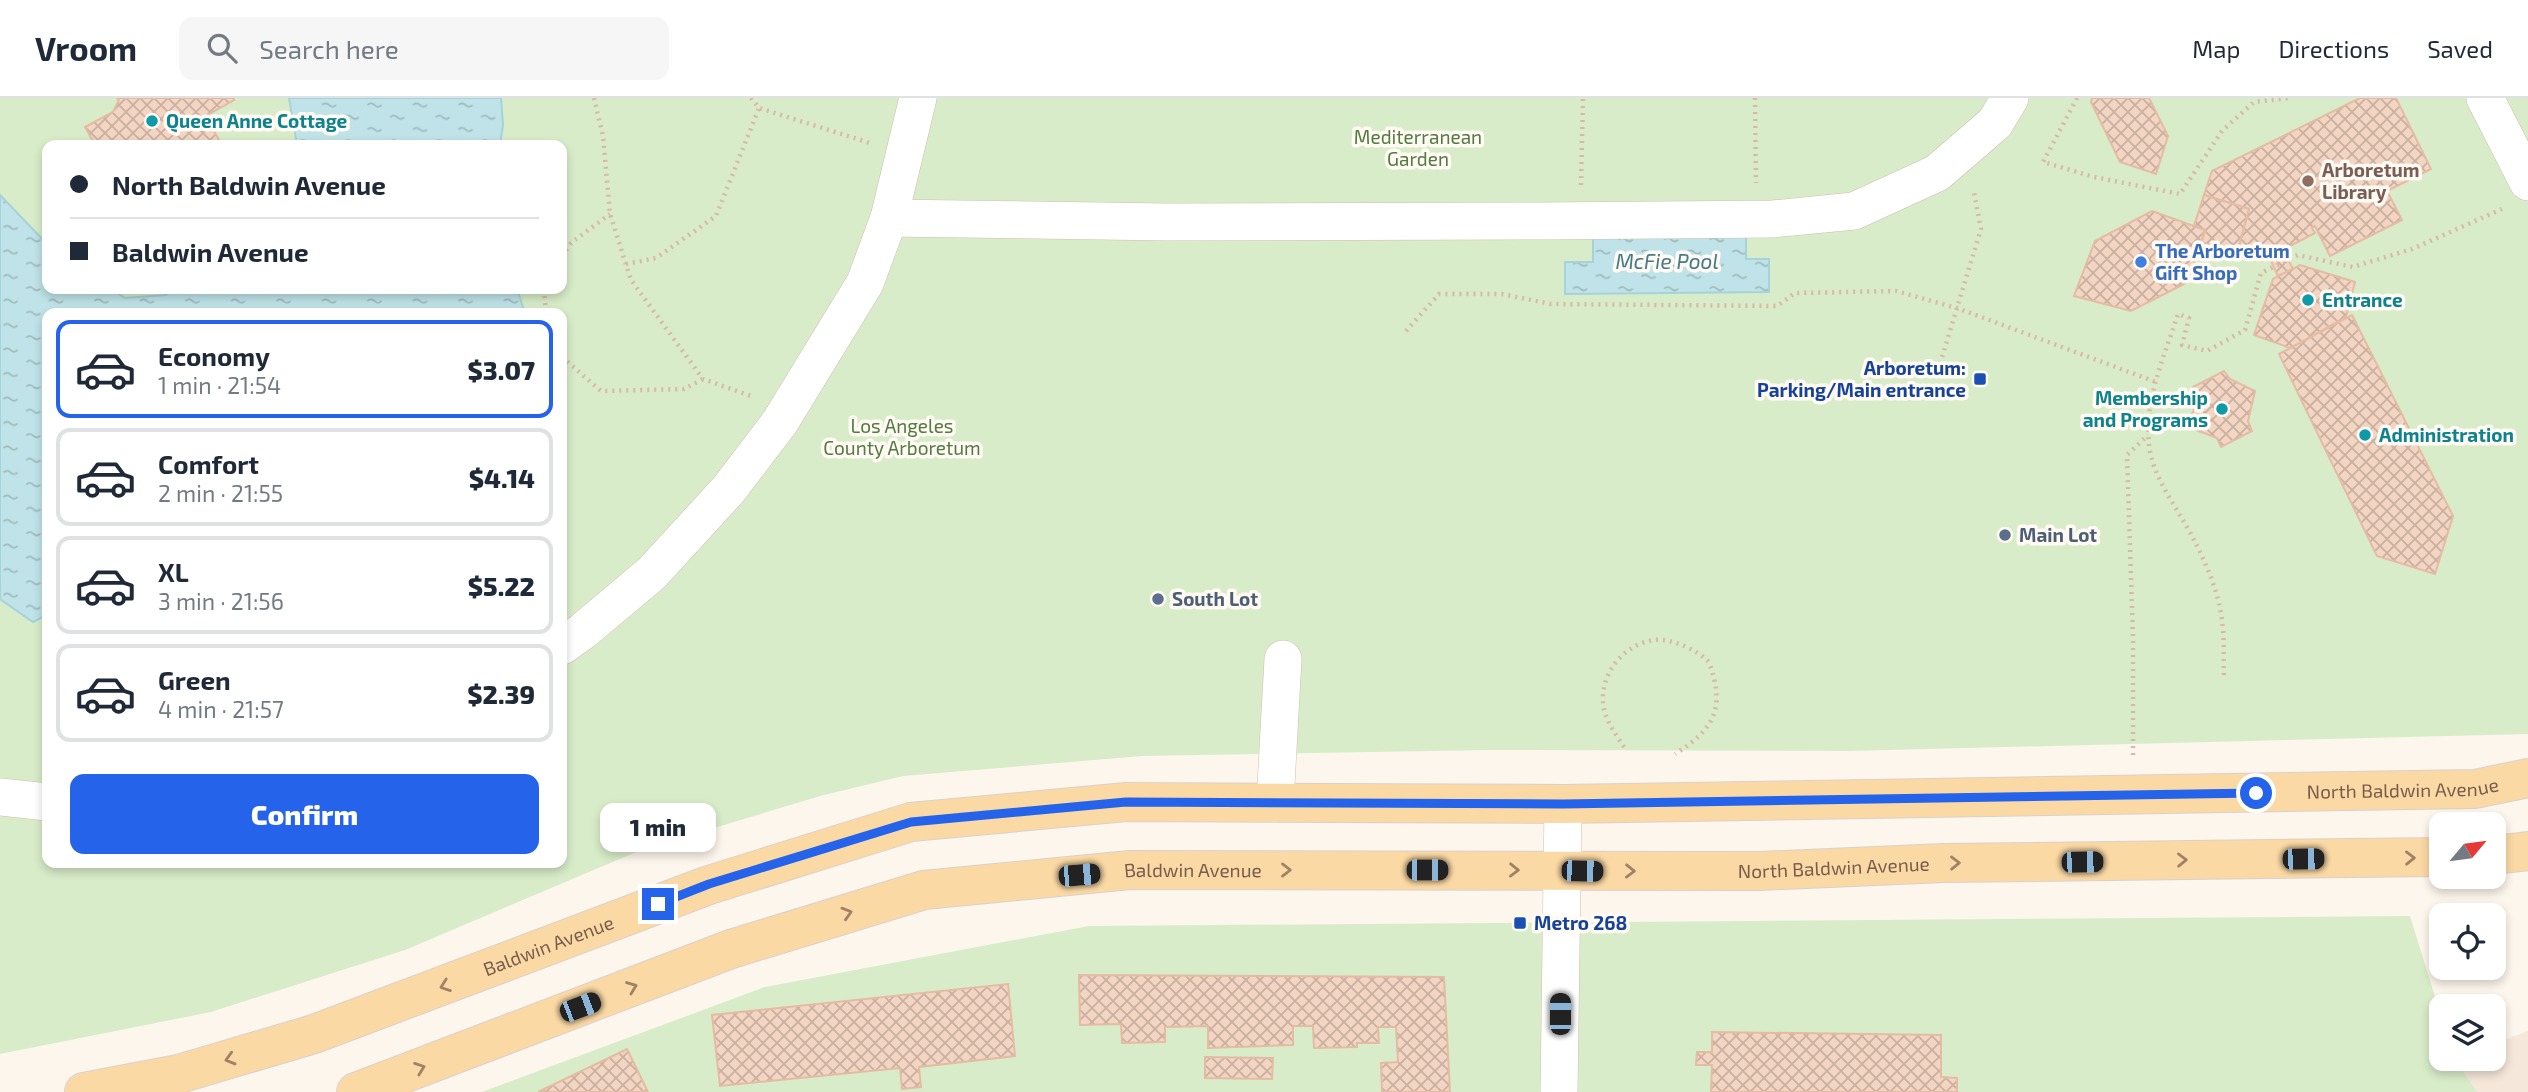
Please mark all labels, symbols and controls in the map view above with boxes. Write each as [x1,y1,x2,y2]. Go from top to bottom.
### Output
search box [179,17,669,80]
text: Vroom [35,28,137,68]
icon: search [203,29,241,67]
text: Search here [259,33,399,64]
text: Map [2192,34,2240,63]
text: Directions [2278,34,2389,63]
text: Saved [2427,34,2493,63]
place label: Queen Anne Cottage [166,109,348,133]
marker: Queen Anne Cottage [144,113,160,129]
park label: Mediterranean Garden [1354,125,1482,170]
place label: Arboretum Library [2322,158,2419,204]
text: North Baldwin Avenue [112,169,386,200]
marker: Arboretum Library [2300,173,2316,189]
text: Baldwin Avenue [112,236,309,267]
place label: The Arboretum Gift Shop [2155,239,2290,284]
water label: McFie Pool [1615,248,1719,273]
marker: The Arboretum Gift Shop [2133,254,2149,270]
place label: Entrance [2322,288,2403,311]
marker: Entrance [2300,292,2316,308]
icon: car [74,338,137,401]
text: Economy [158,340,270,371]
text: $3.07 [468,354,535,385]
place label: Arboretum: Parking/Main entrance [1757,356,1966,401]
text: 1 min · 21:54 [158,371,281,399]
marker: Arboretum: Parking/Main entrance [1972,371,1988,387]
place label: Membership and Programs [2083,386,2208,431]
marker: Membership and Programs [2214,401,2230,417]
park label: Los Angeles County Arboretum [823,414,981,459]
place label: Administration [2379,423,2514,446]
marker: Administration [2357,427,2373,443]
icon: car [74,446,137,509]
text: Comfort [158,448,259,479]
text: $4.14 [469,462,535,493]
text: 2 min · 21:55 [158,479,283,507]
place label: Main Lot [2019,523,2097,546]
marker: Main Lot [1997,527,2013,543]
icon: car [74,554,137,617]
text: XL [158,556,189,587]
text: $5.22 [468,570,535,601]
text: 3 min · 21:56 [158,587,284,615]
place label: South Lot [1172,587,1258,610]
marker: South Lot [1150,591,1166,607]
icon: car [74,662,137,725]
text: Green [158,664,231,695]
text: $2.39 [467,678,535,709]
text: 4 min · 21:57 [158,695,284,723]
street label: North Baldwin Avenue [2306,772,2500,803]
button: Confirm [70,774,539,854]
route start [2240,777,2272,809]
callout: 1 min [600,802,716,852]
north arrow [2429,812,2506,889]
map controls [2429,812,2506,1071]
text: 1 min [630,813,686,841]
car [2282,848,2325,870]
one-way arrow [2405,850,2416,866]
car [2061,851,2104,873]
street label: North Baldwin Avenue [1738,852,1930,882]
one-way arrow [2178,852,2188,868]
one-way arrow [1950,855,1961,871]
street label: Baldwin Avenue [1123,857,1262,882]
car [1407,860,1449,881]
car [1561,860,1604,882]
one-way arrow [1282,862,1292,878]
car [1058,863,1101,887]
one-way arrow [1509,863,1520,878]
one-way arrow [1624,864,1635,879]
route end [642,888,674,920]
button: locate [2429,903,2506,980]
one-way arrow [841,907,853,922]
street label: Baldwin Avenue [480,910,617,980]
place label: Metro 268 [1534,911,1627,934]
marker: Metro 268 [1512,915,1528,931]
one-way arrow [440,977,452,991]
one-way arrow [626,981,638,995]
car [557,990,604,1024]
car [1550,993,1571,1035]
button: layers [2429,994,2506,1071]
one-way arrow [224,1050,236,1065]
one-way arrow [413,1063,425,1077]

